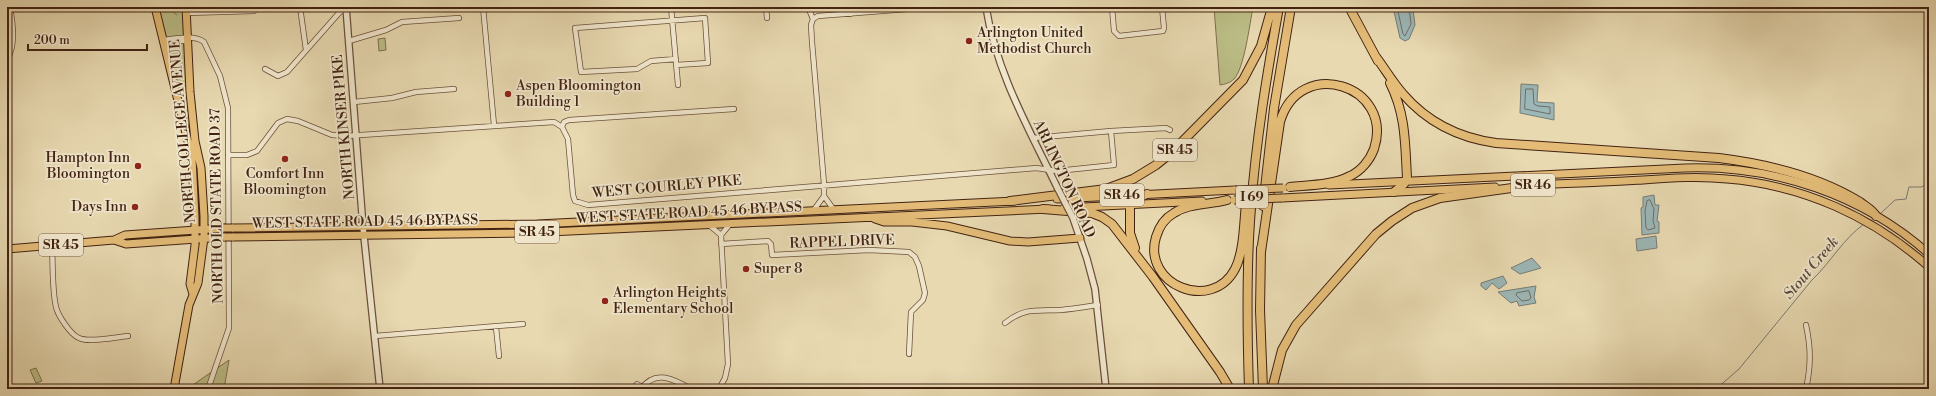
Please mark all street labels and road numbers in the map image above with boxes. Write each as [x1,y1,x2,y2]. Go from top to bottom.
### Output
street label: NORTH COLLEGE AVENUE [166,38,200,224]
street label: NORTH KINSER PIKE [329,54,359,200]
street label: NORTH OLD STATE ROAD 37 [206,108,228,304]
street label: ARLINGTON ROAD [1028,116,1099,241]
road number: SR 45 [1153,139,1197,161]
street label: WEST GOURLEY PIKE [590,171,743,203]
road number: SR 46 [1511,174,1555,196]
road number: SR 46 [1100,184,1144,206]
road number: I 69 [1236,186,1268,208]
street label: WEST STATE ROAD 45 46 BYPASS [575,198,802,228]
street label: WEST STATE ROAD 45 46 BYPASS [251,211,478,233]
road number: SR 45 [515,221,559,243]
street label: RAPPEL DRIVE [789,231,895,253]
road number: SR 45 [39,234,83,256]

